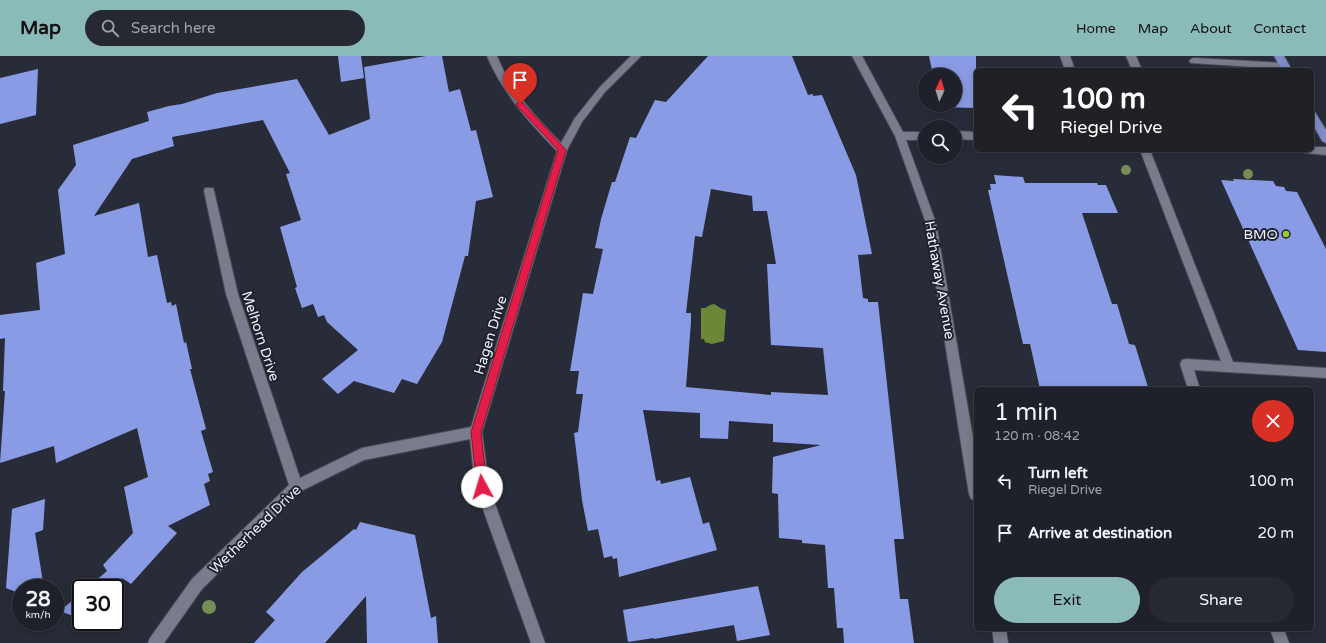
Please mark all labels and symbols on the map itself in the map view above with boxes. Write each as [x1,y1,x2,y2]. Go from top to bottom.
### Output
pin [503,63,537,104]
north arrow [918,68,962,112]
street label: Hathaway Avenue [921,220,958,341]
place label: BMO [1243,226,1278,243]
marker: BMO [1281,229,1291,239]
street label: Melhorn Drive [238,289,283,383]
street label: Hagen Drive [470,293,511,377]
position arrow [461,466,503,508]
street label: Wetherhead Drive [206,482,304,577]
speed limit sign: 30 [72,579,124,631]

